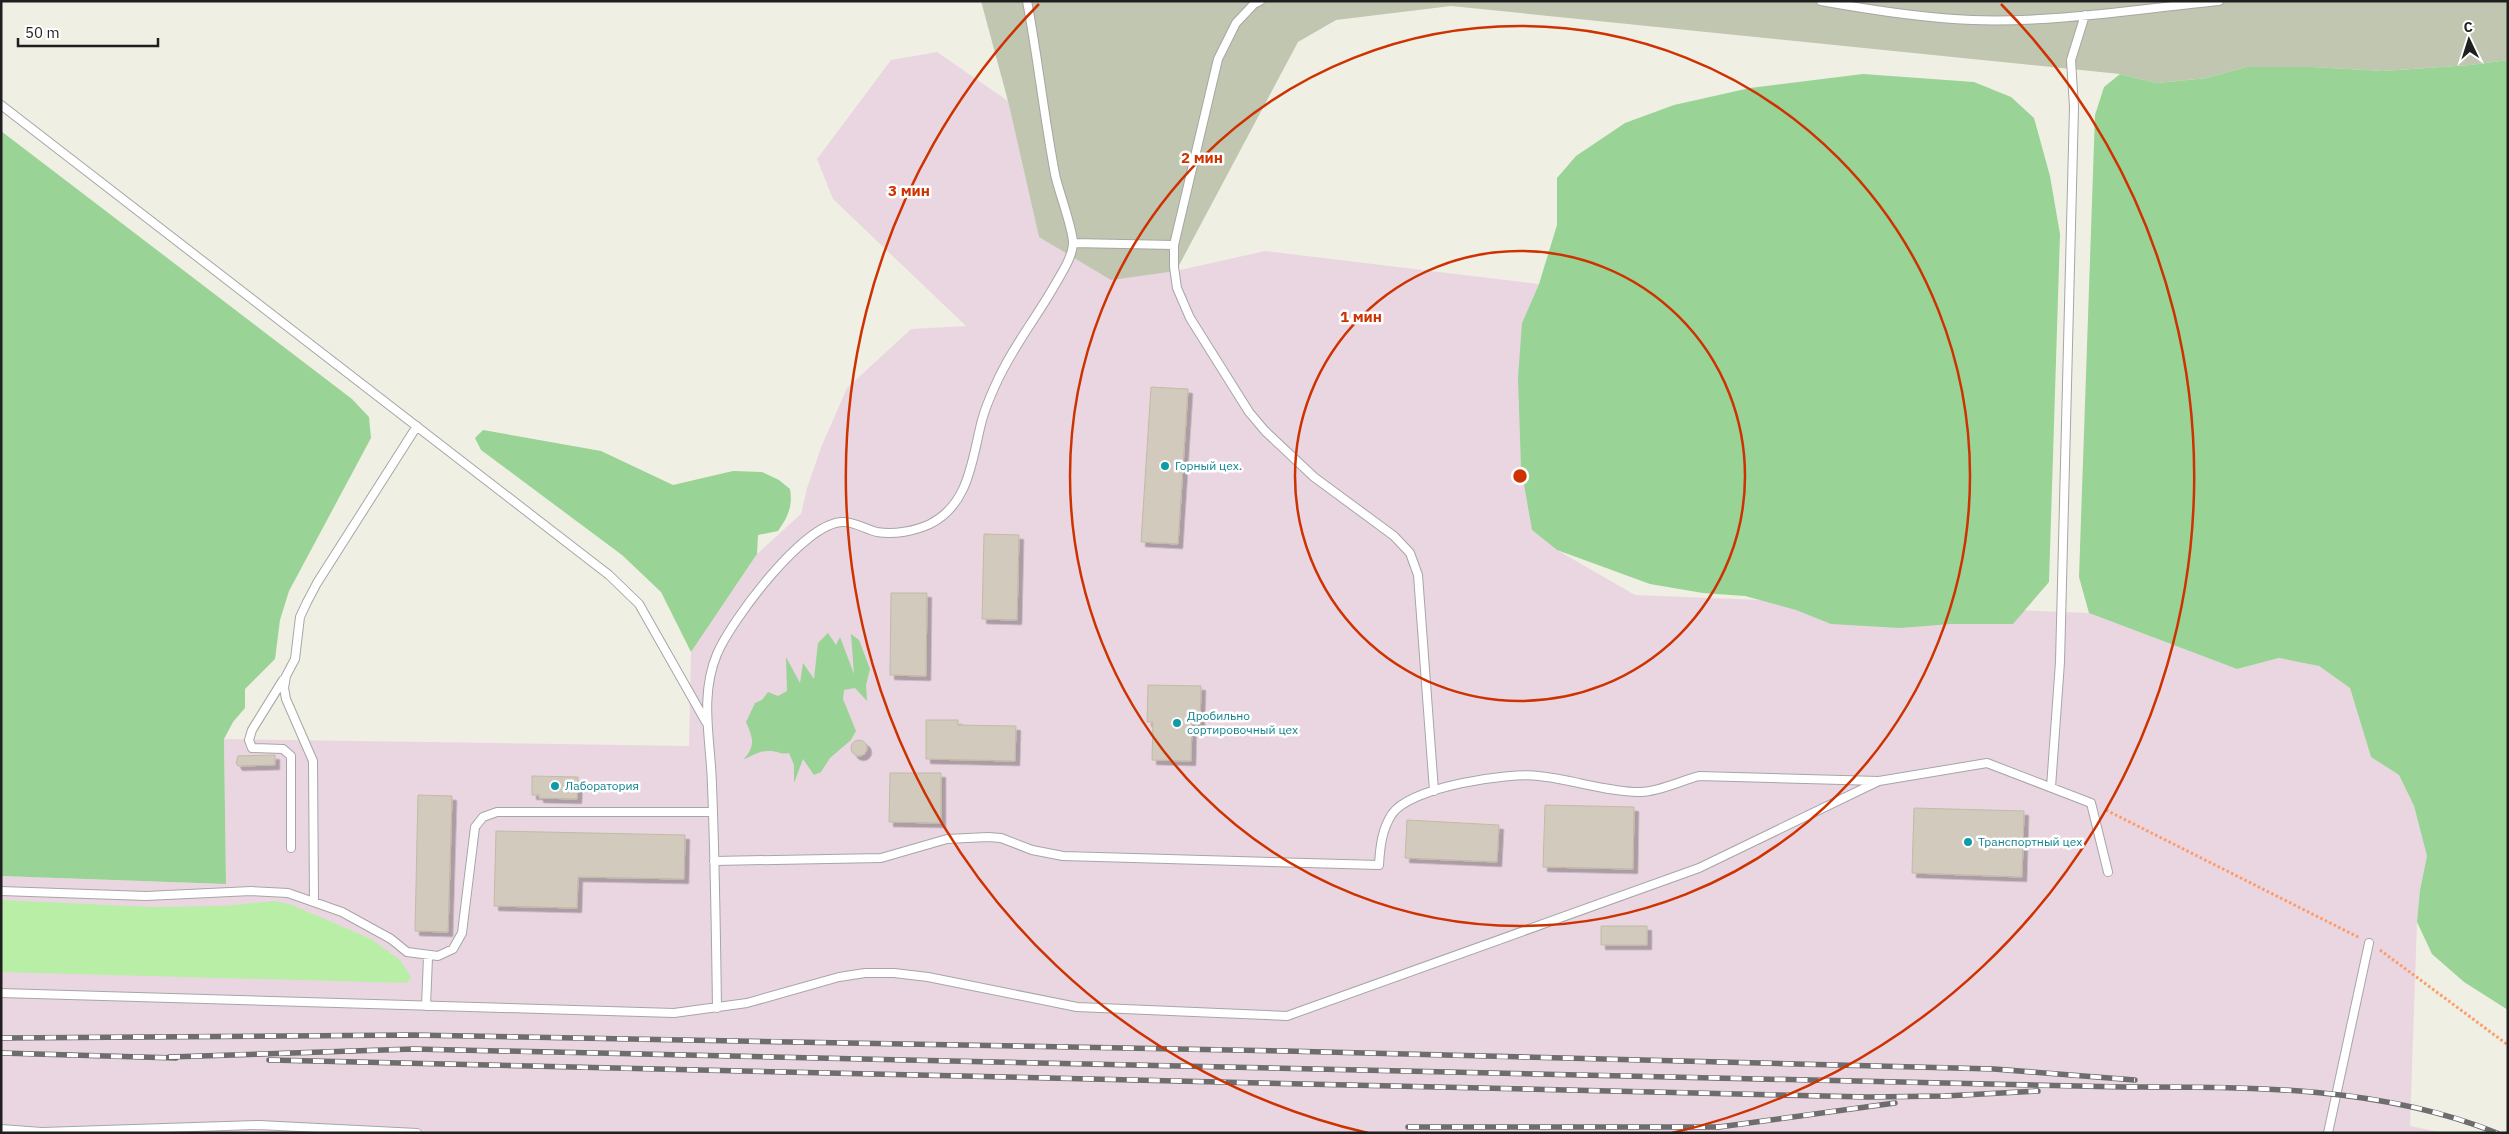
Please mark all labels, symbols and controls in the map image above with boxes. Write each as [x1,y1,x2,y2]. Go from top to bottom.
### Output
scale bar [18,15,158,47]
north arrow [2444,15,2494,65]
text: С [2463,18,2473,36]
text: 50 m [25,23,60,42]
text: 2 мин [1181,148,1223,167]
text: 3 мин [888,181,930,200]
text: 1 мин [1340,307,1382,326]
place label: Горный цех. [1175,458,1242,473]
marker: Горный цех. [1159,460,1171,472]
centre of rings [1511,467,1529,485]
place label: Дробильно сортировочный цех [1187,708,1298,737]
marker: Дробильно сортировочный цех [1171,717,1183,729]
place label: Лаборатория [565,778,639,793]
marker: Лаборатория [549,780,561,792]
place label: Транспортный цех [1978,834,2082,849]
marker: Транспортный цех [1962,836,1974,848]

